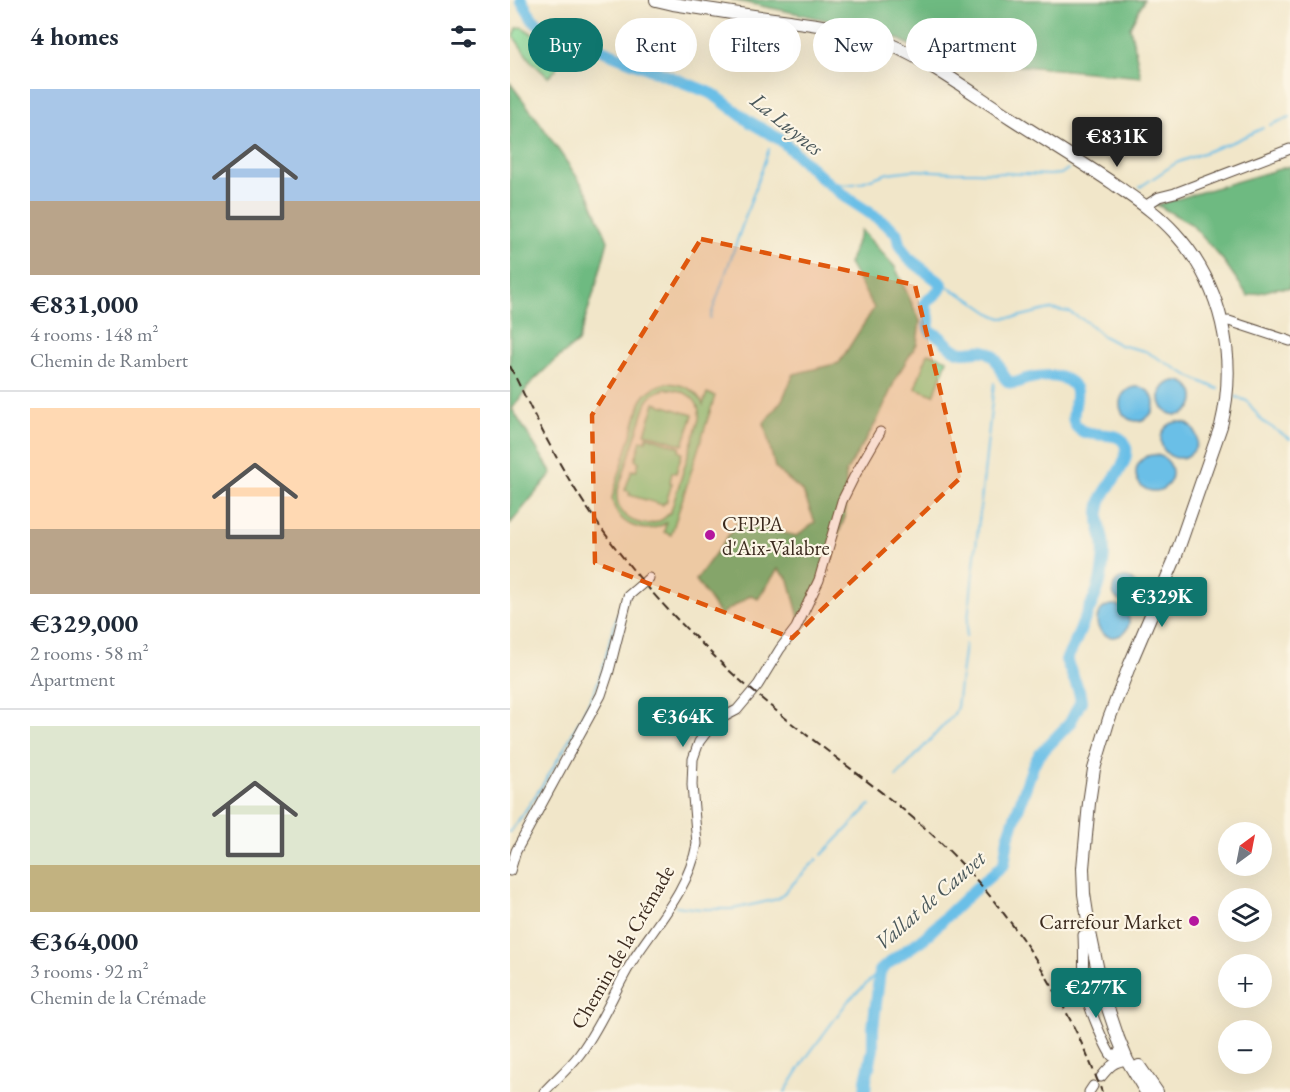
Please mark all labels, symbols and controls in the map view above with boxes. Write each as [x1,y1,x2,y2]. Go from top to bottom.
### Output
chip: Buy [528,18,603,72]
chip: Rent [615,18,697,72]
chip: Filters [709,18,801,72]
chip: New [813,18,894,72]
chip: Apartment [906,18,1037,72]
text: 4 homes [30,19,119,53]
icon: filters [447,20,480,53]
water label: La Luynes [744,85,830,163]
pin: €831K [1075,117,1159,168]
text: €831K [1086,123,1148,149]
icon: home [201,128,309,236]
text: €831,000 [30,287,138,321]
text: 4 rooms · 148 m² [30,321,158,347]
text: Chemin de Rambert [30,347,188,373]
icon: home [201,447,309,555]
place label: CFPPA d'Aix-Valabre [722,510,830,561]
marker: CFPPA d'Aix-Valabre [703,528,717,542]
pin: €329K [1120,577,1204,628]
text: €329K [1131,583,1193,609]
text: €329,000 [30,606,138,640]
text: 2 rooms · 58 m² [30,640,149,666]
text: Apartment [30,666,115,692]
pin: €364K [641,697,725,748]
text: €364K [652,703,714,729]
icon: home [201,765,309,873]
north arrow [1218,822,1272,876]
map controls [1218,822,1272,1074]
water label: Vallat de Cauvet [868,843,993,956]
street label: Chemin de la Crémade [564,860,680,1034]
button: layers [1218,888,1272,942]
place label: Carrefour Market [1039,908,1182,935]
marker: Carrefour Market [1187,914,1201,928]
text: €364,000 [30,924,138,958]
button: + [1218,954,1272,1008]
text: 3 rooms · 92 m² [30,958,149,984]
pin: €277K [1054,968,1138,1019]
text: €277K [1065,974,1127,1000]
text: Chemin de la Crémade [30,984,206,1010]
button: − [1218,1020,1272,1074]

